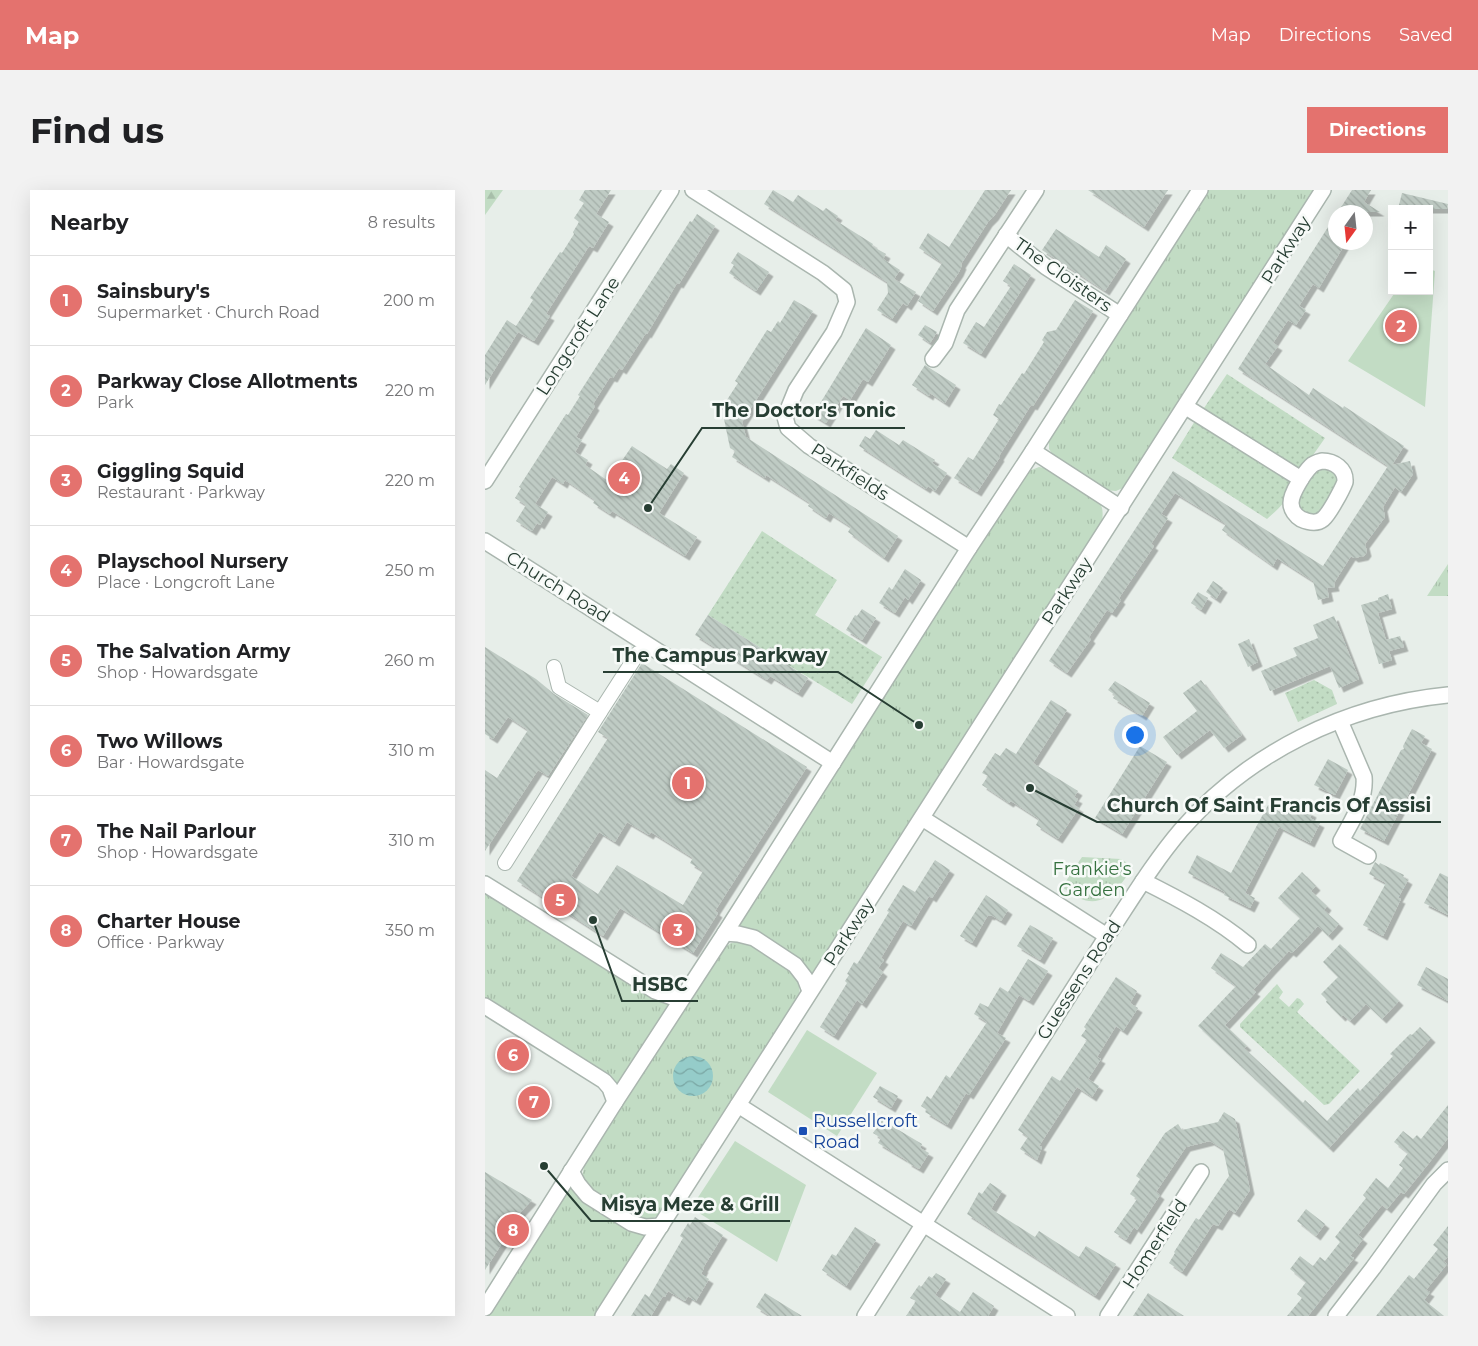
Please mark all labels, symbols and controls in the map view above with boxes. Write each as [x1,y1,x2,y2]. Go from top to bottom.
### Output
text: Map [25,21,79,50]
text: Map [1211,24,1251,46]
text: Directions [1279,24,1371,46]
text: Saved [1399,24,1453,46]
button: Directions [1307,107,1448,153]
text: Find us [30,109,164,152]
north arrow [1328,205,1373,250]
map controls [1388,205,1433,295]
button: + [1388,205,1433,250]
text: Nearby [50,210,129,235]
street label: Parkway [1257,212,1316,288]
text: 8 results [368,213,435,232]
street label: The Cloisters [1010,233,1116,317]
button: − [1388,250,1433,295]
street label: Longcroft Lane [531,272,625,399]
text: Sainsbury's [97,280,210,303]
text: 1 [63,291,69,310]
text: 200 m [384,291,435,310]
text: Supermarket · Church Road [97,303,320,322]
pin: 2 [1385,307,1417,345]
text: Parkway Close Allotments [97,370,358,393]
text: 2 [61,381,71,400]
text: 220 m [385,381,435,400]
text: Park [97,393,134,412]
callout: The Doctor's Tonic [702,394,905,428]
text: The Doctor's Tonic [712,399,896,422]
street label: Parkfields [807,439,893,506]
pin: 4 [608,459,640,497]
text: Giggling Squid [97,460,244,483]
text: 3 [61,471,71,490]
text: 220 m [385,471,435,490]
text: Restaurant · Parkway [97,483,265,502]
street label: Church Road [502,546,614,628]
text: Playschool Nursery [97,550,288,573]
street label: Parkway [1037,553,1097,629]
text: 4 [60,561,72,580]
text: 250 m [385,561,435,580]
text: Place · Longcroft Lane [97,573,275,592]
callout: The Campus Parkway [603,638,838,672]
text: The Salvation Army [97,640,290,663]
text: The Campus Parkway [613,644,828,667]
text: 5 [61,651,71,670]
text: 260 m [384,651,435,670]
text: Shop · Howardsgate [97,663,258,682]
your location [1122,722,1148,748]
text: Two Willows [97,730,223,753]
text: 6 [61,741,71,760]
text: 310 m [388,741,435,760]
text: Bar · Howardsgate [97,753,244,772]
pin: 1 [672,764,704,802]
callout: Church Of Saint Francis Of Assisi [1097,788,1441,822]
text: Church Of Saint Francis Of Assisi [1107,794,1431,817]
text: The Nail Parlour [97,820,256,843]
text: 7 [61,831,71,850]
text: 310 m [388,831,435,850]
text: Shop · Howardsgate [97,843,258,862]
park label: Frankie's Garden [1053,858,1132,901]
pin: 5 [544,881,576,919]
street label: Parkway [819,894,879,970]
text: Charter House [97,910,241,933]
pin: 3 [662,911,694,949]
street label: Guessens Road [1032,916,1126,1044]
text: 8 [61,921,71,940]
text: 350 m [385,921,435,940]
text: Office · Parkway [97,933,224,952]
callout: HSBC [622,967,698,1001]
text: HSBC [632,973,688,996]
pin: 6 [497,1036,529,1074]
pin: 7 [518,1083,550,1121]
place label: Russellcroft Road [813,1110,918,1153]
marker: Russellcroft Road [797,1125,809,1137]
callout: Misya Meze & Grill [591,1187,790,1221]
text: Misya Meze & Grill [601,1193,779,1216]
street label: Homerfield [1118,1195,1192,1293]
pin: 8 [497,1211,529,1249]

